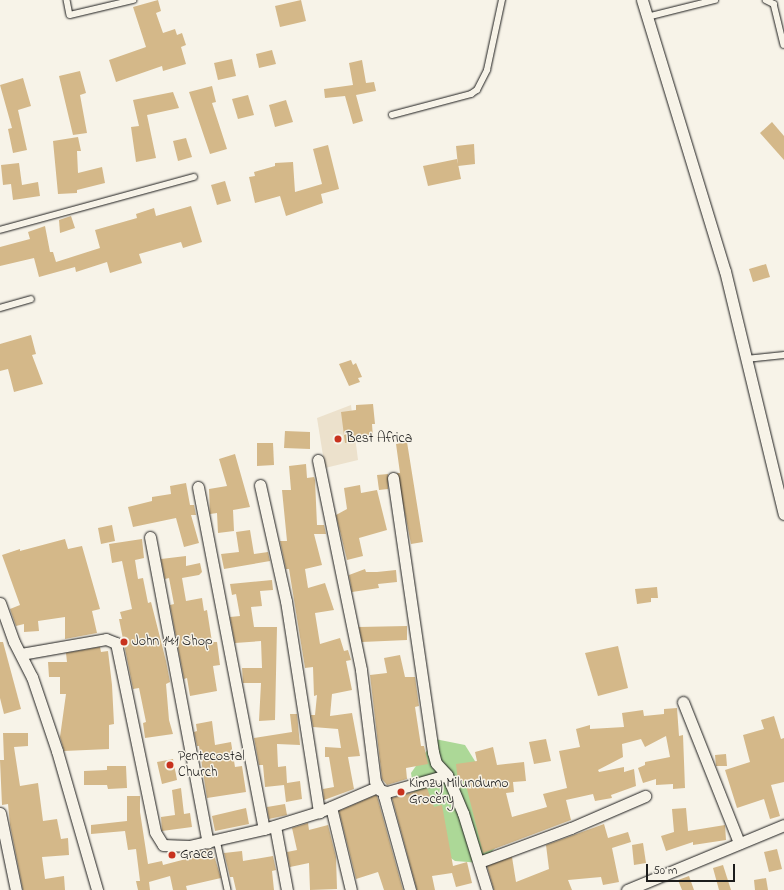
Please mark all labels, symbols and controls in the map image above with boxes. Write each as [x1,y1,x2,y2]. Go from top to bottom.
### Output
place label: Best Africa [346,431,412,447]
marker: Best Africa [333,434,343,444]
place label: John 14:1 Shop [132,634,213,650]
marker: John 14:1 Shop [119,637,129,647]
place label: Pentecostal Church [178,749,245,782]
marker: Pentecostal Church [165,760,175,770]
place label: Kimzy Milundumo Grocery [409,776,509,808]
marker: Kimzy Milundumo Grocery [396,787,406,797]
place label: Grace [180,847,213,863]
marker: Grace [167,850,177,860]
scale bar [648,856,737,882]
text: 50 m [653,862,677,880]

